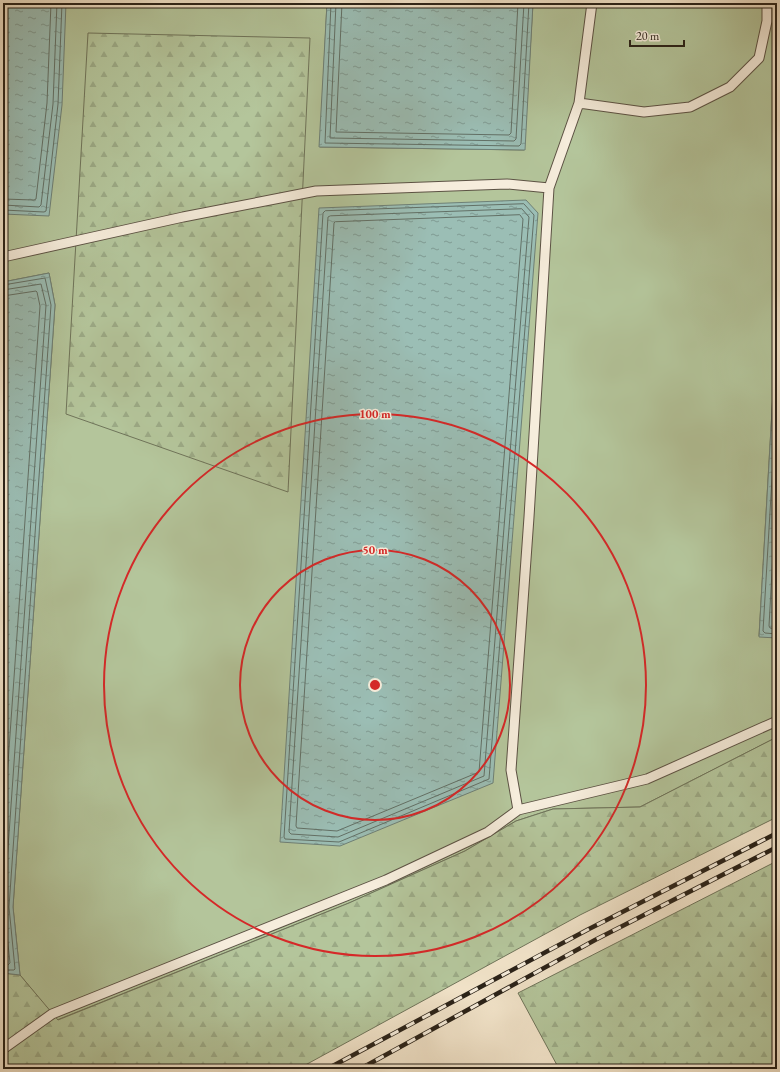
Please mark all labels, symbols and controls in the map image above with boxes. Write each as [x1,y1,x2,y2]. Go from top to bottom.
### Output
scale bar [630,22,684,48]
text: 20 m [636,28,660,44]
text: 100 m [359,406,391,422]
text: 50 m [362,542,388,558]
centre of rings [368,678,382,692]

